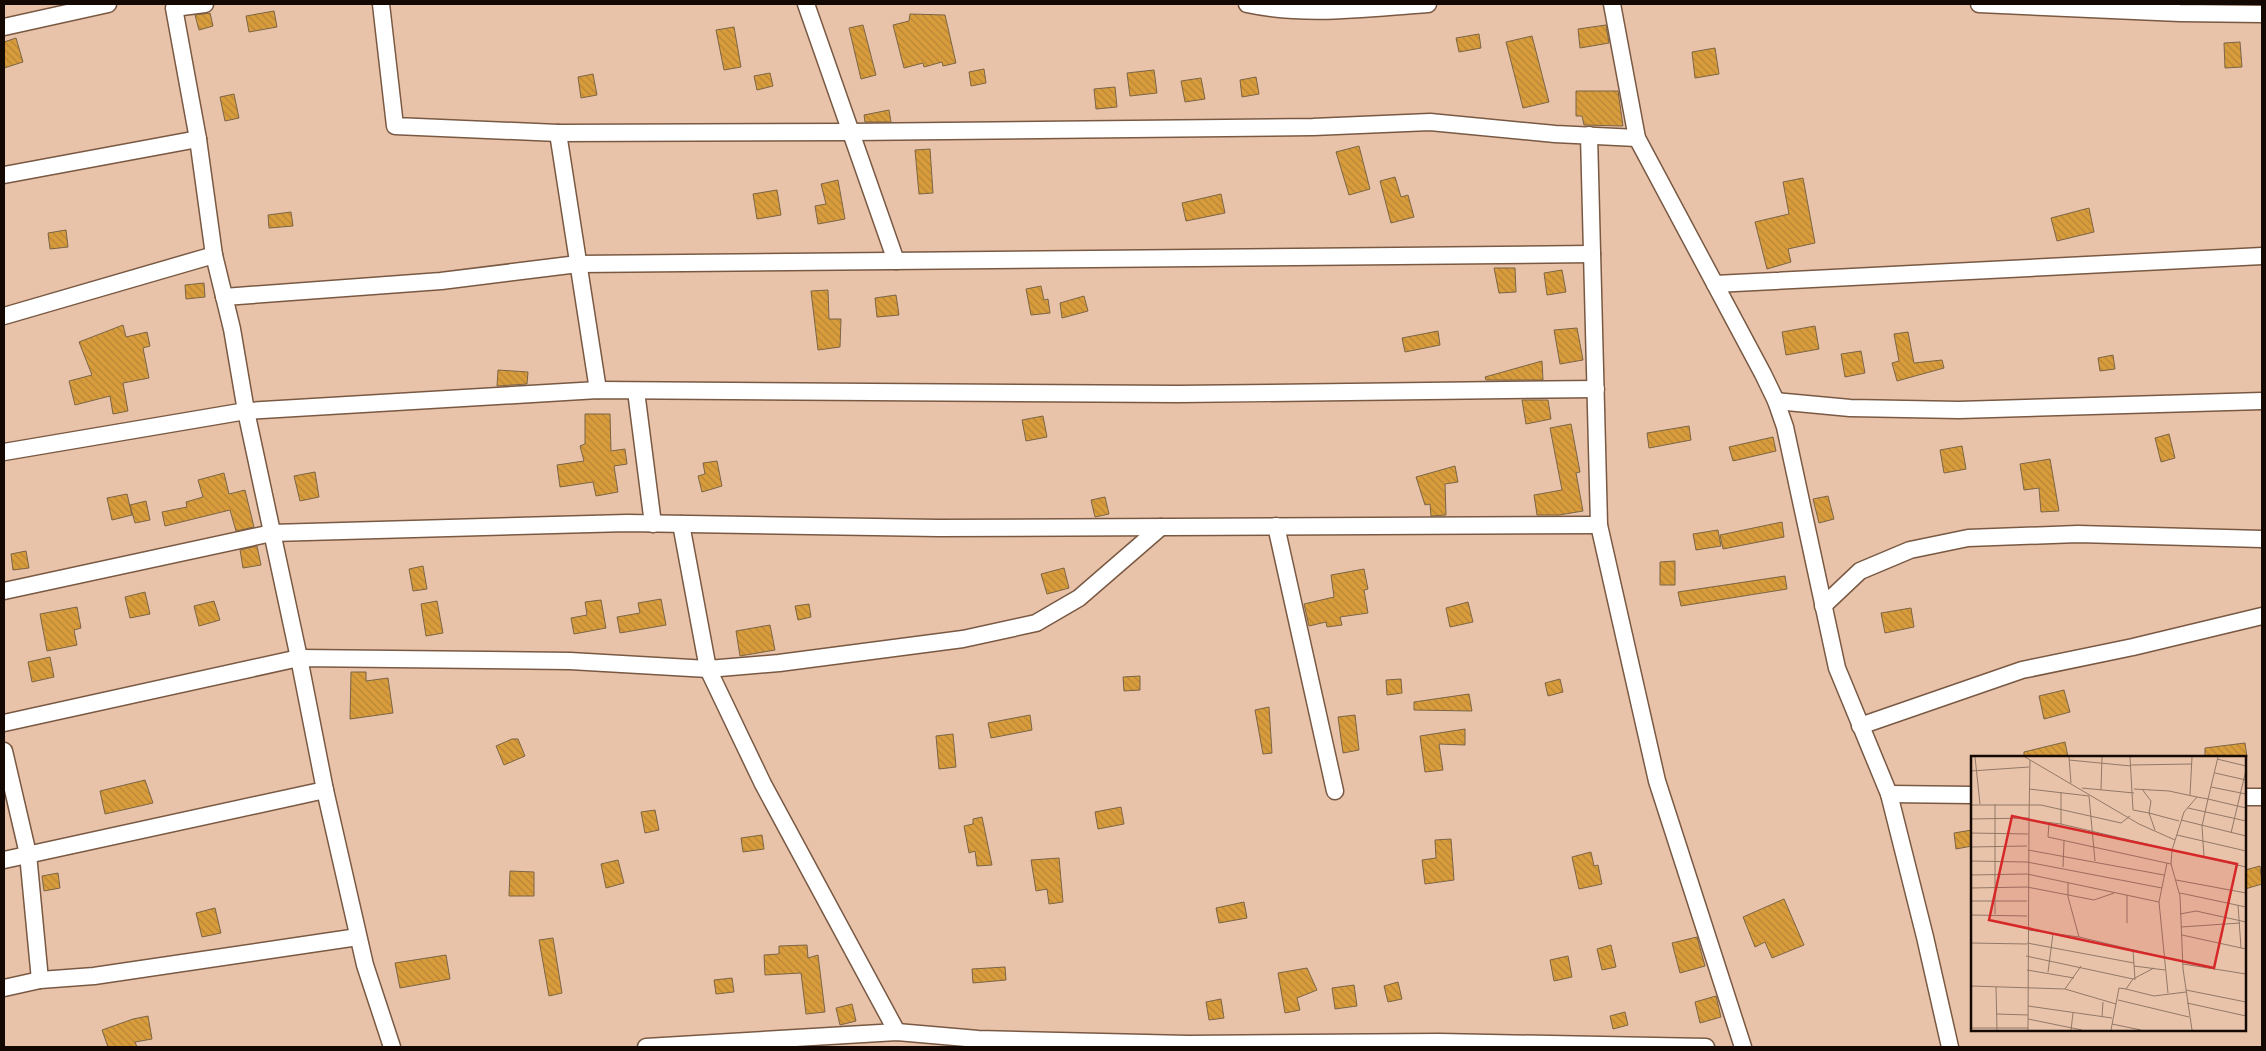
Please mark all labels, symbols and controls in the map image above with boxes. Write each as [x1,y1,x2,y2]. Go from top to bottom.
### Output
inset map [1971,756,2246,1031]

